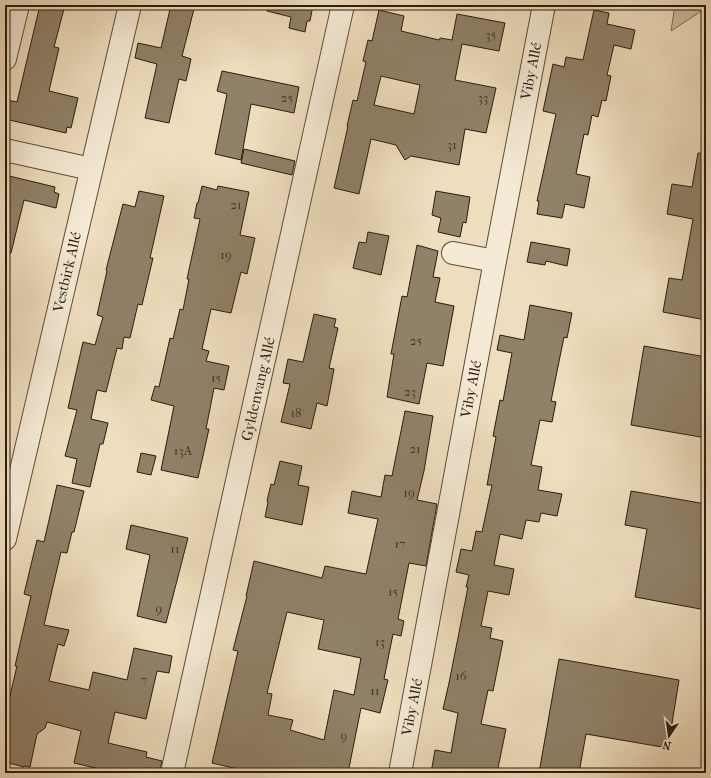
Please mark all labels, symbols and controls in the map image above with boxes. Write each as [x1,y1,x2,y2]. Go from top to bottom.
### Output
house number: 35 [486,27,497,42]
street label: Viby Allé [516,40,545,102]
house number: 25 [281,90,294,105]
house number: 33 [478,90,488,105]
house number: 31 [447,137,457,152]
house number: 21 [230,197,242,212]
street label: Vestbirk Allé [49,229,85,315]
house number: 19 [220,247,232,262]
house number: 25 [410,333,423,348]
street label: Gyldenvang Allé [237,335,279,443]
street label: Viby Allé [456,358,485,420]
house number: 15 [211,370,221,385]
house number: 23 [404,384,416,399]
house number: 18 [290,405,302,420]
house number: 21 [409,441,421,456]
house number: 13A [174,443,193,458]
house number: 19 [403,485,415,500]
house number: 17 [395,536,405,551]
house number: 11 [170,541,180,556]
house number: 15 [388,584,398,599]
house number: 9 [156,601,163,616]
house number: 13 [375,634,385,649]
house number: 16 [455,668,468,683]
house number: 7 [141,672,147,687]
street label: Viby Allé [397,676,426,738]
house number: 11 [370,683,380,698]
north arrow [649,716,689,756]
house number: 9 [341,728,348,743]
text: N [661,738,672,753]

